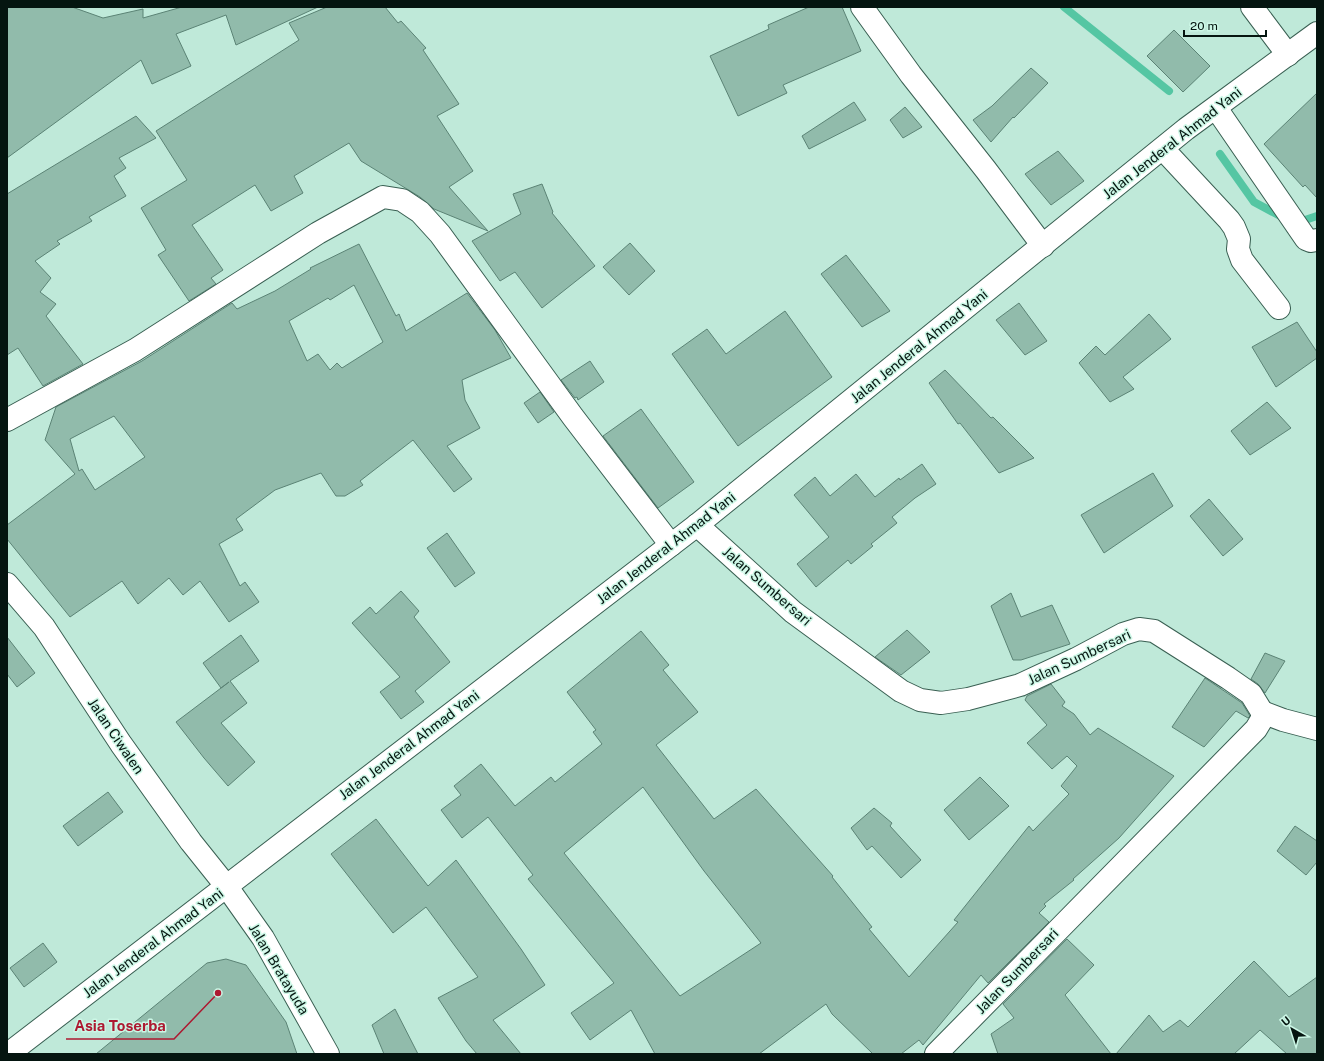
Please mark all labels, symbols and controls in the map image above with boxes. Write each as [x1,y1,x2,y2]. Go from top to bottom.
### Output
scale bar [1184,12,1266,38]
text: 20 m [1190,19,1218,33]
street label: Jalan Jenderal Ahmad Yani [1100,84,1244,202]
street label: Jalan Jenderal Ahmad Yani [847,286,991,406]
street label: Jalan Jenderal Ahmad Yani [594,489,738,607]
street label: Jalan Sumbersari [720,543,814,629]
street label: Jalan Sumbersari [1025,626,1133,688]
street label: Jalan Jenderal Ahmad Yani [336,687,482,803]
street label: Jalan Ciwalen [85,695,147,777]
street label: Jalan Jenderal Ahmad Yani [80,885,226,1001]
street label: Jalan Bratayuda [246,921,312,1017]
street label: Jalan Sumbersari [972,925,1062,1017]
north arrow [1272,1009,1312,1049]
callout: Asia Toserba [66,1012,174,1039]
text: U [1279,1014,1293,1028]
text: Asia Toserba [74,1017,166,1034]

